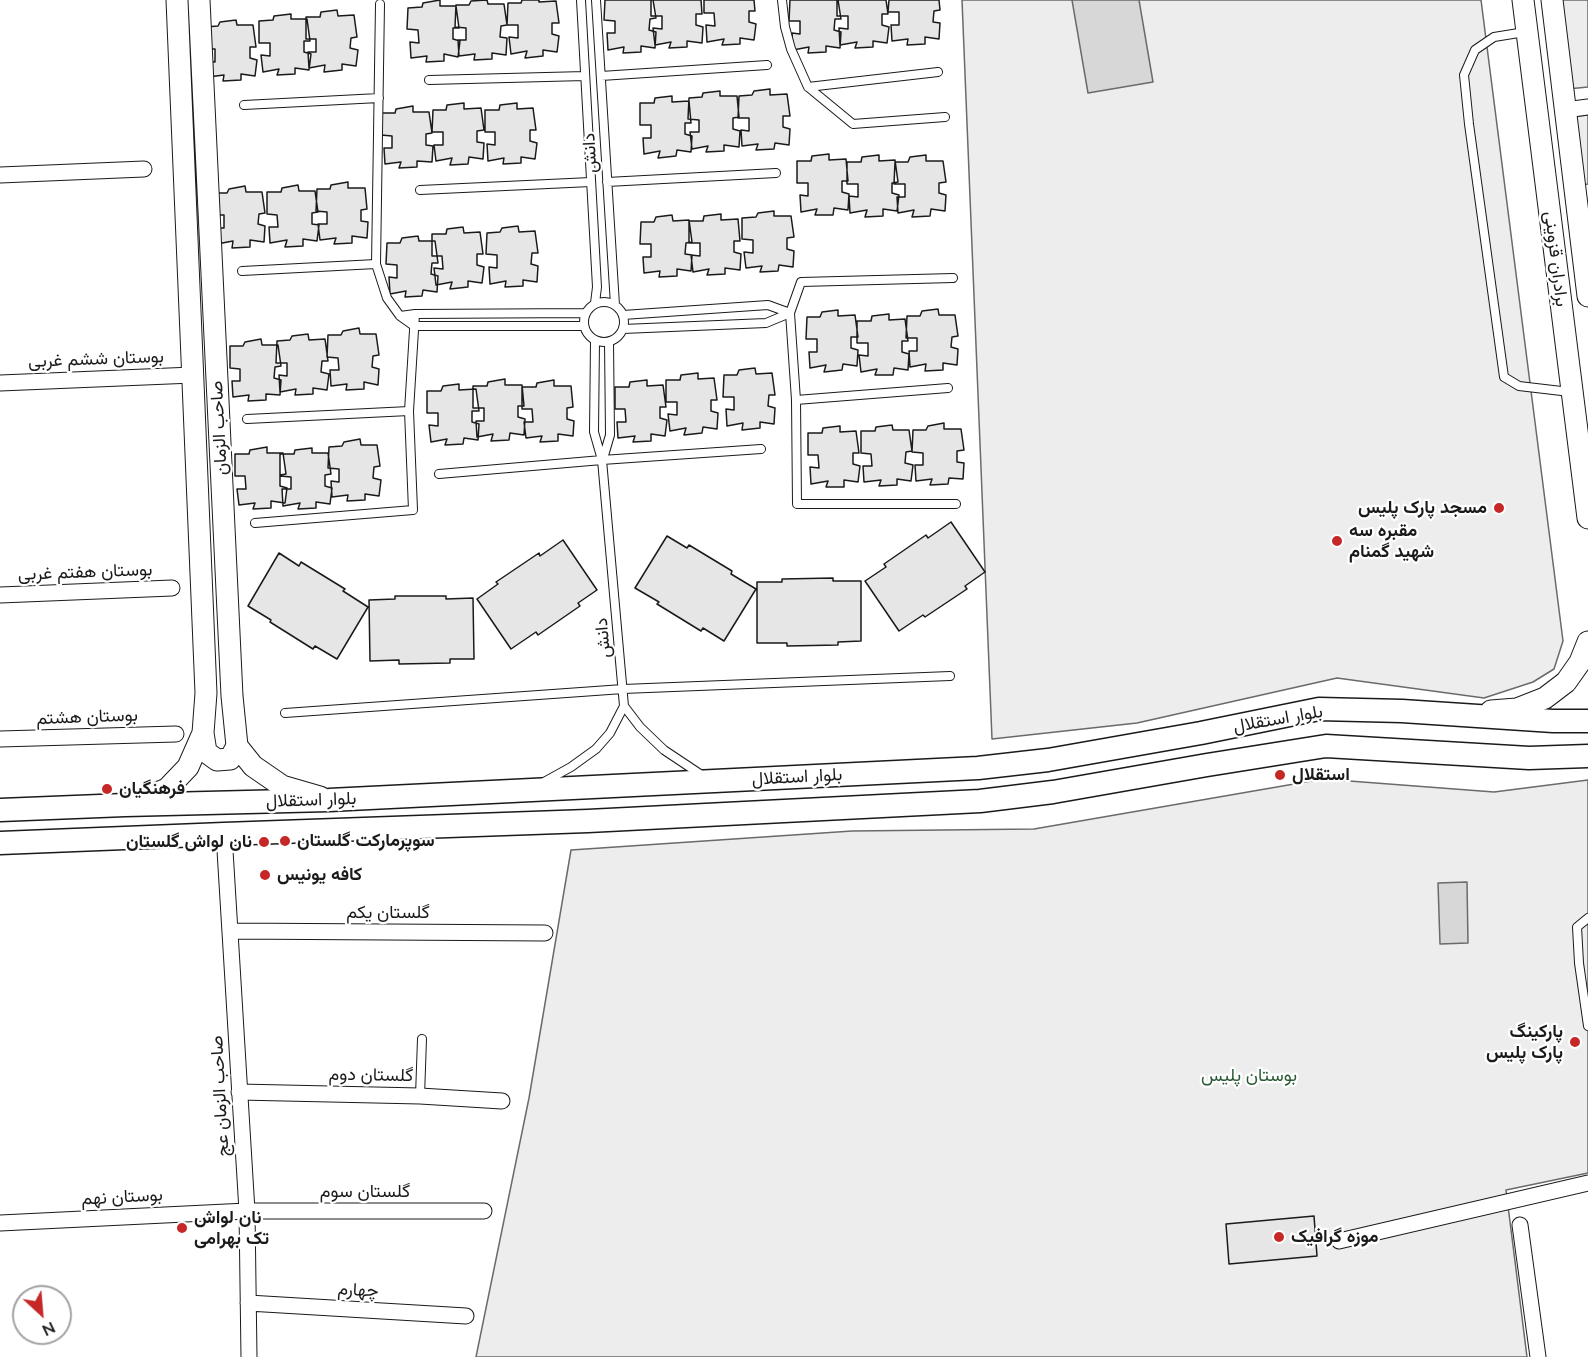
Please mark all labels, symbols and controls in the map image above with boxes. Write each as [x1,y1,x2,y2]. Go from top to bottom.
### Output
street label: دانش [578,132,602,174]
street label: برادران قزوینی [1539,210,1573,308]
street label: بوستان ششم غربی [28,346,164,372]
street label: صاحب الزمان [206,380,232,476]
place label: مسجد پارک پلیس [1358,497,1487,519]
marker: مسجد پارک پلیس [1492,501,1506,515]
place label: مقبره سه شهید گمنام [1349,520,1434,562]
marker: مقبره سه شهید گمنام [1330,534,1344,548]
street label: بوستان هفتم غربی [17,559,153,585]
street label: دانش [590,617,616,659]
street label: بلوار استقلال [1231,700,1325,738]
street label: بوستان هشتم [36,704,138,730]
street label: بلوار استقلال [751,764,843,790]
place label: استقلال [1292,764,1350,786]
marker: استقلال [1273,768,1287,782]
place label: فرهنگیان [119,778,185,800]
marker: فرهنگیان [100,782,114,796]
street label: بلوار استقلال [265,788,357,812]
place label: سوپرمارکت گلستان [297,830,435,852]
place label: نان لواش گلستان [126,831,252,853]
marker: سوپرمارکت گلستان [278,834,292,848]
marker: نان لواش گلستان [257,835,271,849]
place label: کافه یونیس [277,864,362,886]
marker: کافه یونیس [258,868,272,882]
street label: گلستان یکم [346,902,430,924]
place label: پارکینگ پارک پلیس [1486,1021,1563,1064]
street label: صاحب الزمان عج [206,1035,234,1157]
marker: پارکینگ پارک پلیس [1568,1035,1582,1049]
street label: گلستان دوم [328,1063,414,1087]
park label: بوستان پلیس [1201,1065,1297,1087]
street label: گلستان سوم [320,1181,410,1203]
street label: بوستان نهم [81,1184,163,1210]
place label: نان‌ لواش‌ تک‌ بهرامی [194,1207,269,1250]
marker: نان‌ لواش‌ تک‌ بهرامی [175,1221,189,1235]
place label: موزه گرافیک [1291,1226,1378,1248]
marker: موزه گرافیک [1272,1230,1286,1244]
street label: چهارم [337,1278,379,1302]
north arrow [12,1285,72,1345]
text: N [39,1318,59,1341]

